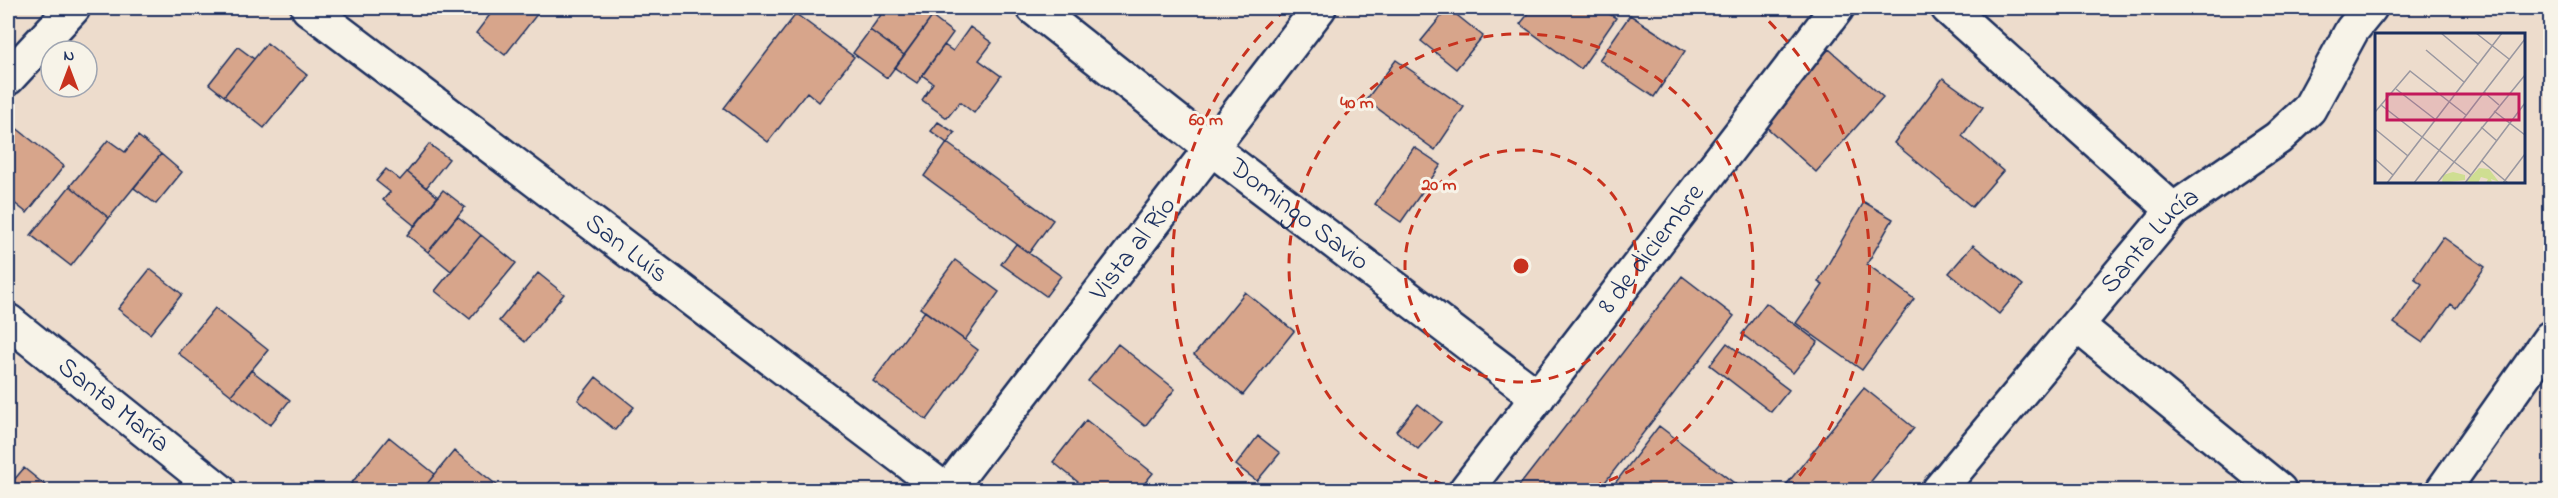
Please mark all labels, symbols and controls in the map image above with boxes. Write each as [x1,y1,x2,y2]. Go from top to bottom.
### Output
inset map [2375,33,2525,183]
north arrow [39,39,99,99]
text: N [64,44,75,68]
text: 40 m [1340,91,1374,117]
text: 60 m [1189,108,1223,134]
street label: Domingo Savio [1220,148,1377,281]
text: 20 m [1420,173,1457,199]
street label: 8 de diciembre [1588,175,1715,323]
street label: Santa Lucía [2091,178,2207,302]
street label: Vista al Río [1080,189,1186,310]
street label: San Luís [576,204,676,293]
centre of rings [1511,256,1531,276]
street label: Santa María [49,348,178,463]

